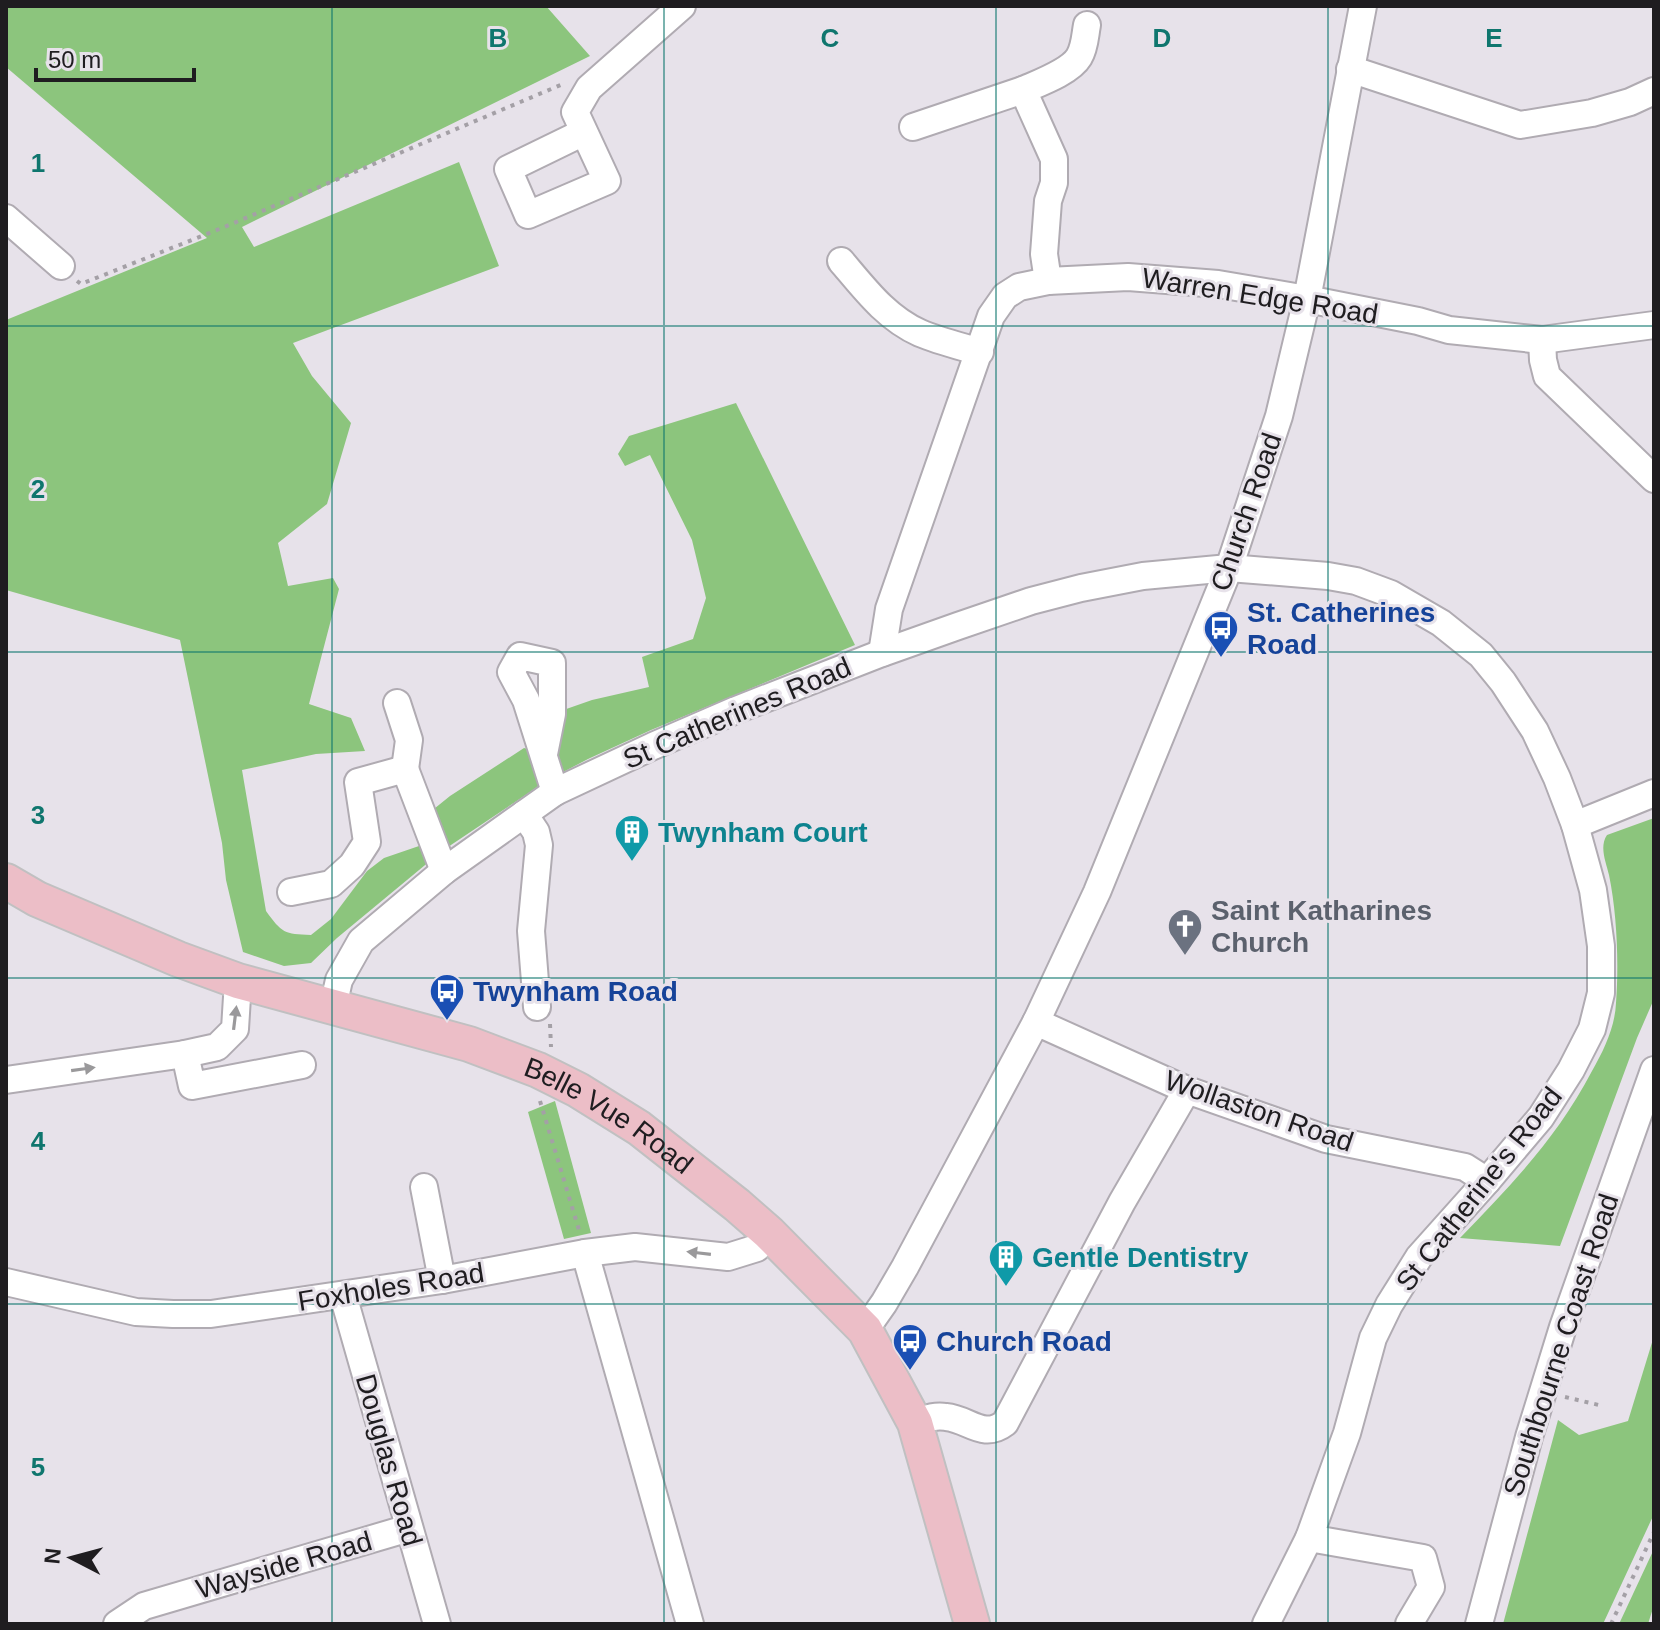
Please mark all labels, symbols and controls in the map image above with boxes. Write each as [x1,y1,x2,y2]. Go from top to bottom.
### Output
text: B [489,23,507,53]
text: C [821,23,840,53]
text: D [1153,23,1171,53]
text: E [1485,23,1503,53]
scale bar [36,32,194,82]
text: 50 m [48,46,101,73]
text: 1 [31,148,45,178]
street label: Warren Edge Road [1140,262,1380,330]
street label: Church Road [1204,429,1288,595]
text: 2 [31,474,45,504]
place label: St. Catherines Road [1247,597,1435,660]
bus stop icon: St. Catherines Road [1202,609,1240,659]
street label: St Catherines Road [618,651,856,775]
text: 3 [31,800,45,830]
building icon: Twynham Court [613,813,651,863]
place label: Twynham Court [658,817,867,848]
place label: Saint Katharines Church [1211,895,1432,958]
church icon: Saint Katharines Church [1166,907,1204,957]
bus stop icon: Twynham Road [428,972,466,1022]
place label: Twynham Road [473,976,678,1007]
one-way arrow [228,1005,241,1030]
street label: Belle Vue Road [520,1051,699,1180]
one-way arrow [71,1062,96,1075]
street label: Wollaston Road [1161,1064,1357,1158]
street label: St Catherine's Road [1390,1081,1568,1297]
text: 4 [31,1126,46,1156]
street label: Southbourne Coast Road [1497,1190,1625,1500]
building icon: Gentle Dentistry [987,1238,1025,1288]
place label: Gentle Dentistry [1032,1242,1249,1273]
one-way arrow [686,1247,711,1260]
street label: Foxholes Road [296,1257,486,1317]
bus stop icon: Church Road [891,1322,929,1372]
place label: Church Road [936,1326,1112,1357]
street label: Douglas Road [350,1370,428,1550]
text: 5 [31,1452,45,1482]
north arrow [32,1518,112,1598]
street label: Wayside Road [193,1525,375,1605]
text: N [39,1547,66,1565]

